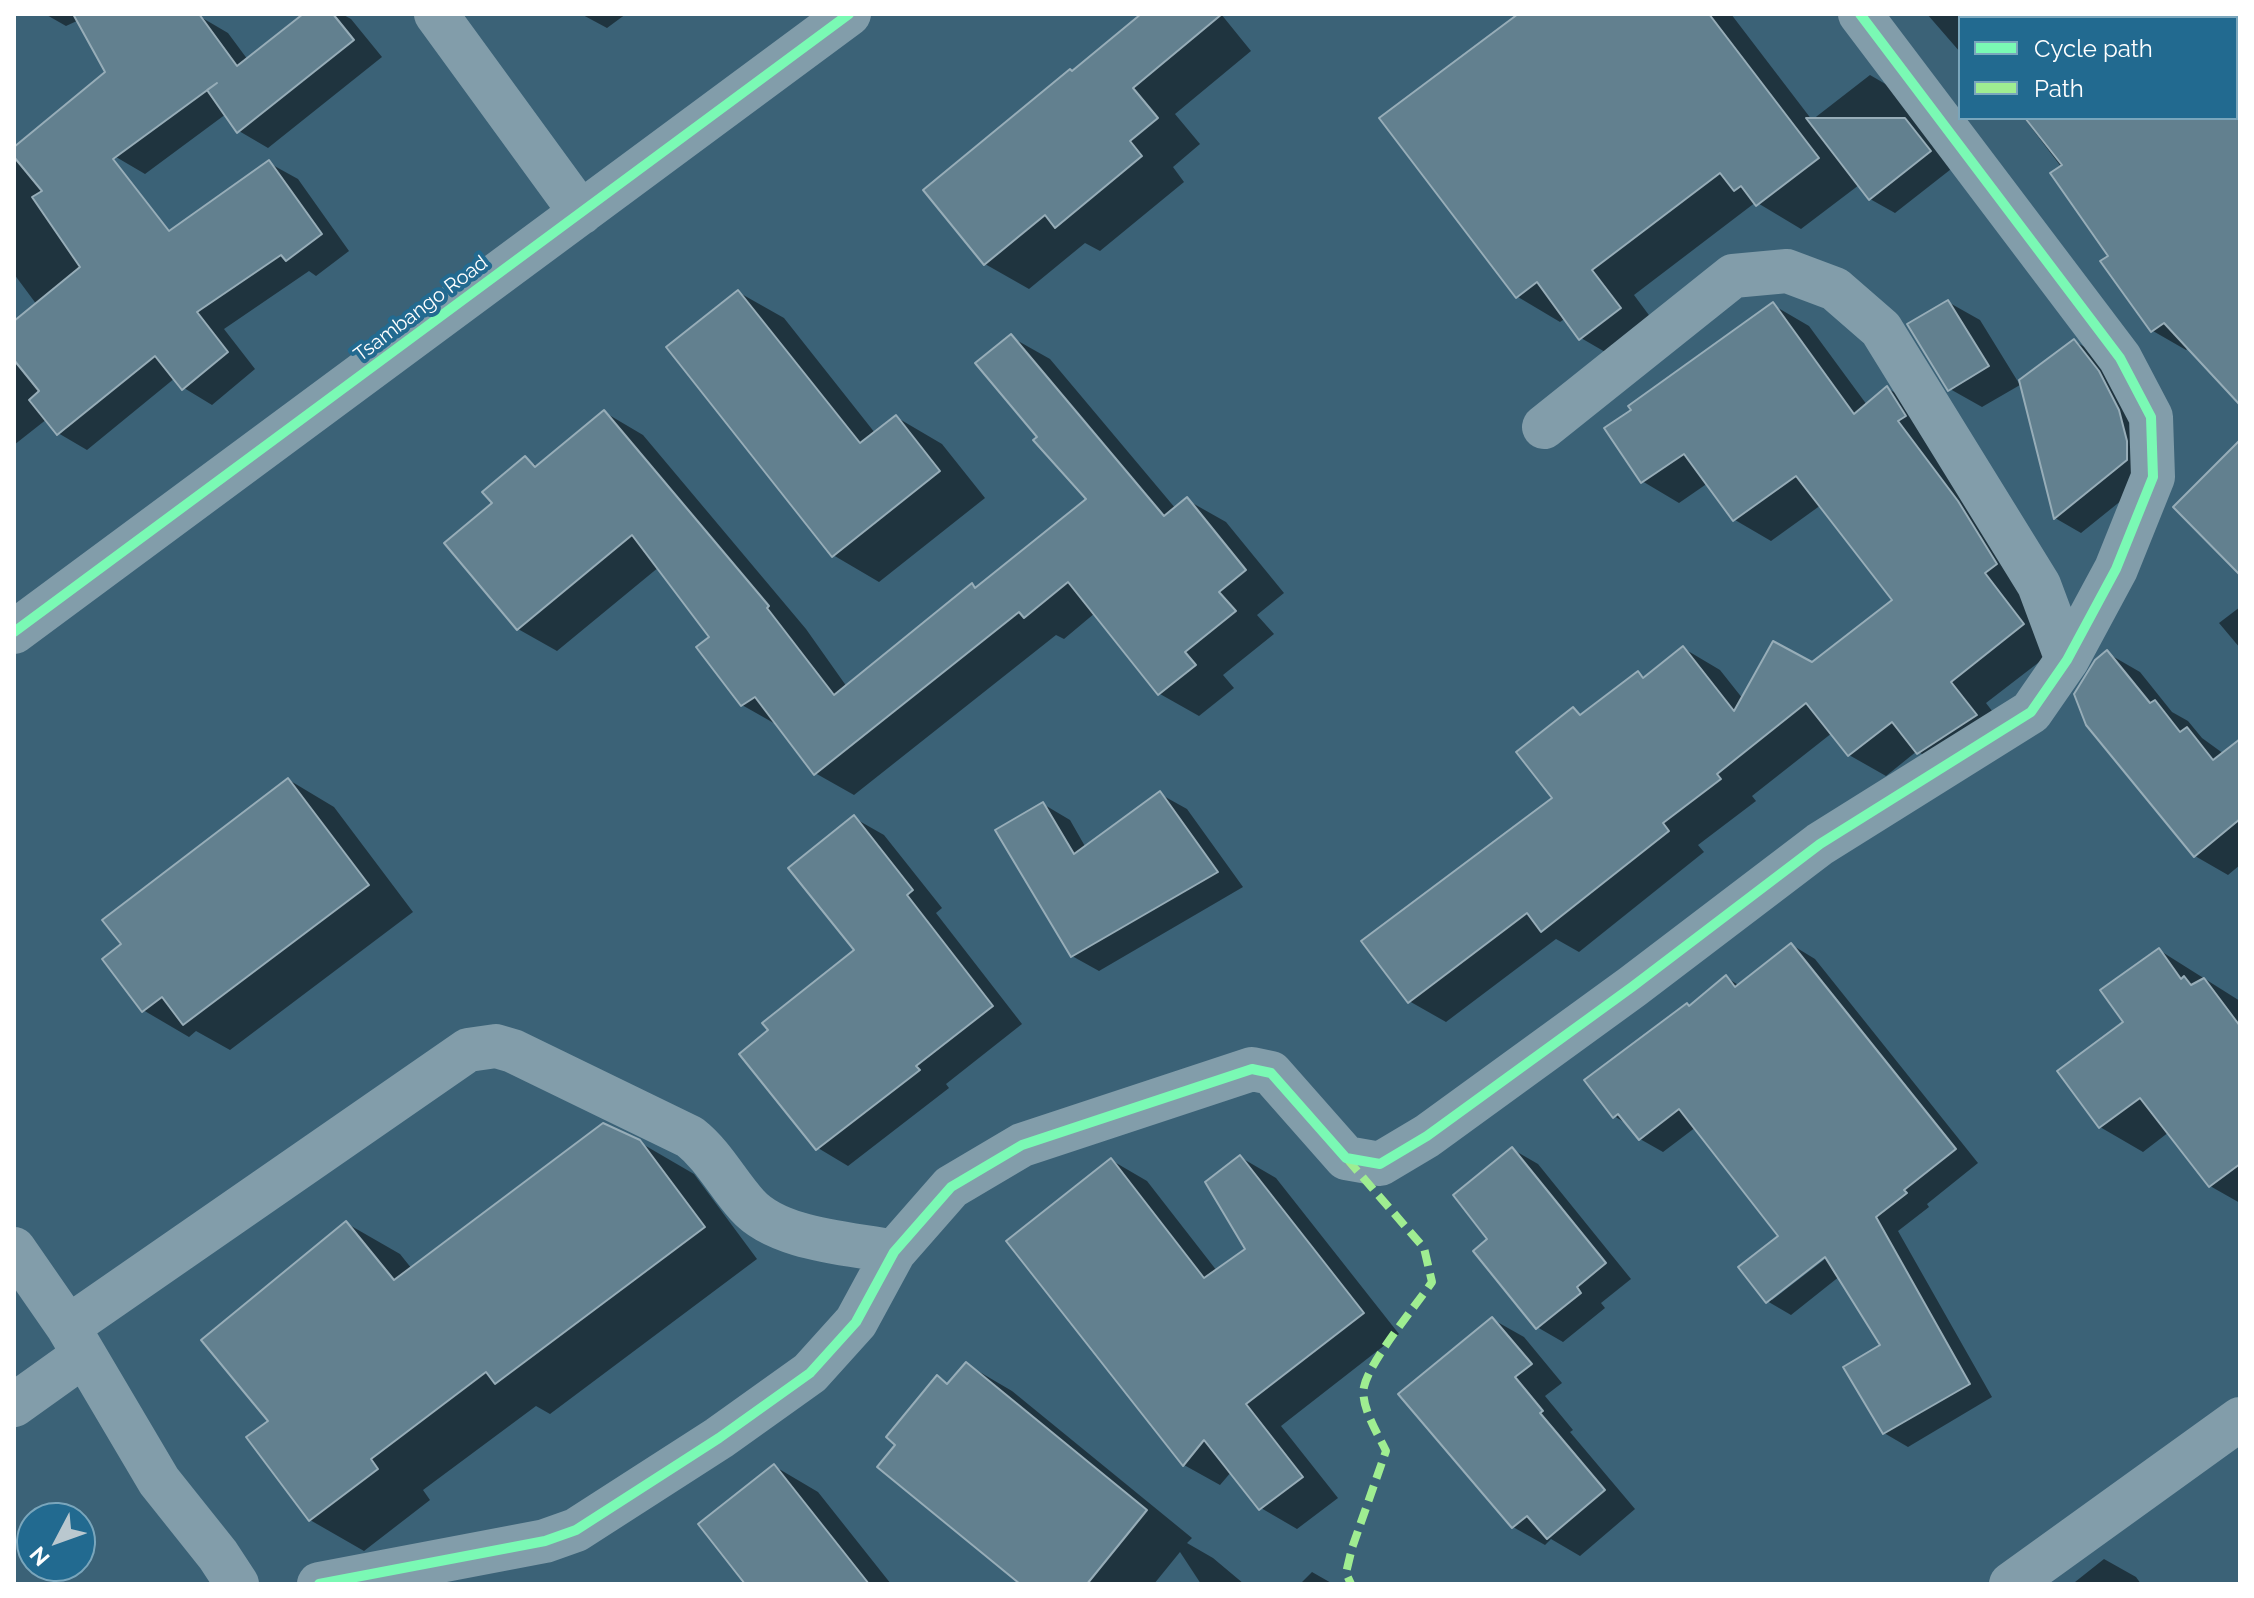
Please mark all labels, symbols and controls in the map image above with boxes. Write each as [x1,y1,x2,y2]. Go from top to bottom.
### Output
legend [1958,16,2238,120]
text: Cycle path [2034,34,2153,63]
text: Path [2034,74,2084,103]
street label: Tsambango Road [349,251,493,367]
north arrow [16,1502,96,1582]
text: N [24,1542,55,1571]

